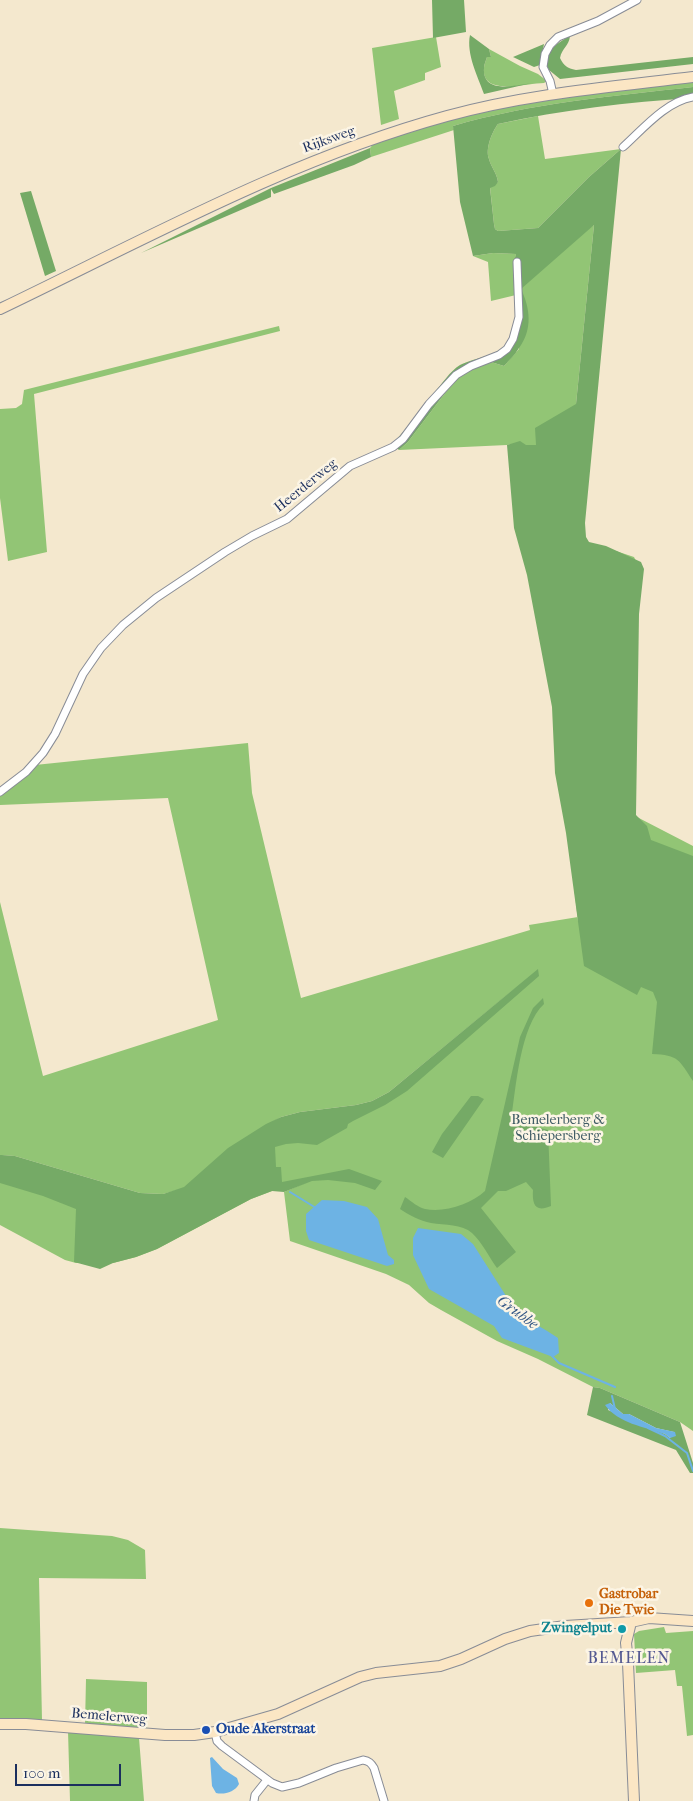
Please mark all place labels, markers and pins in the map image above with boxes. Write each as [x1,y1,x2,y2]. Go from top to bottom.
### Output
place label: Gastrobar Die Twie [599,1587,658,1620]
marker: Gastrobar Die Twie [583,1597,595,1609]
place label: Zwingelput [542,1621,612,1637]
marker: Zwingelput [616,1623,628,1635]
place label: Oude Akerstraat [216,1722,316,1738]
marker: Oude Akerstraat [200,1724,212,1736]

